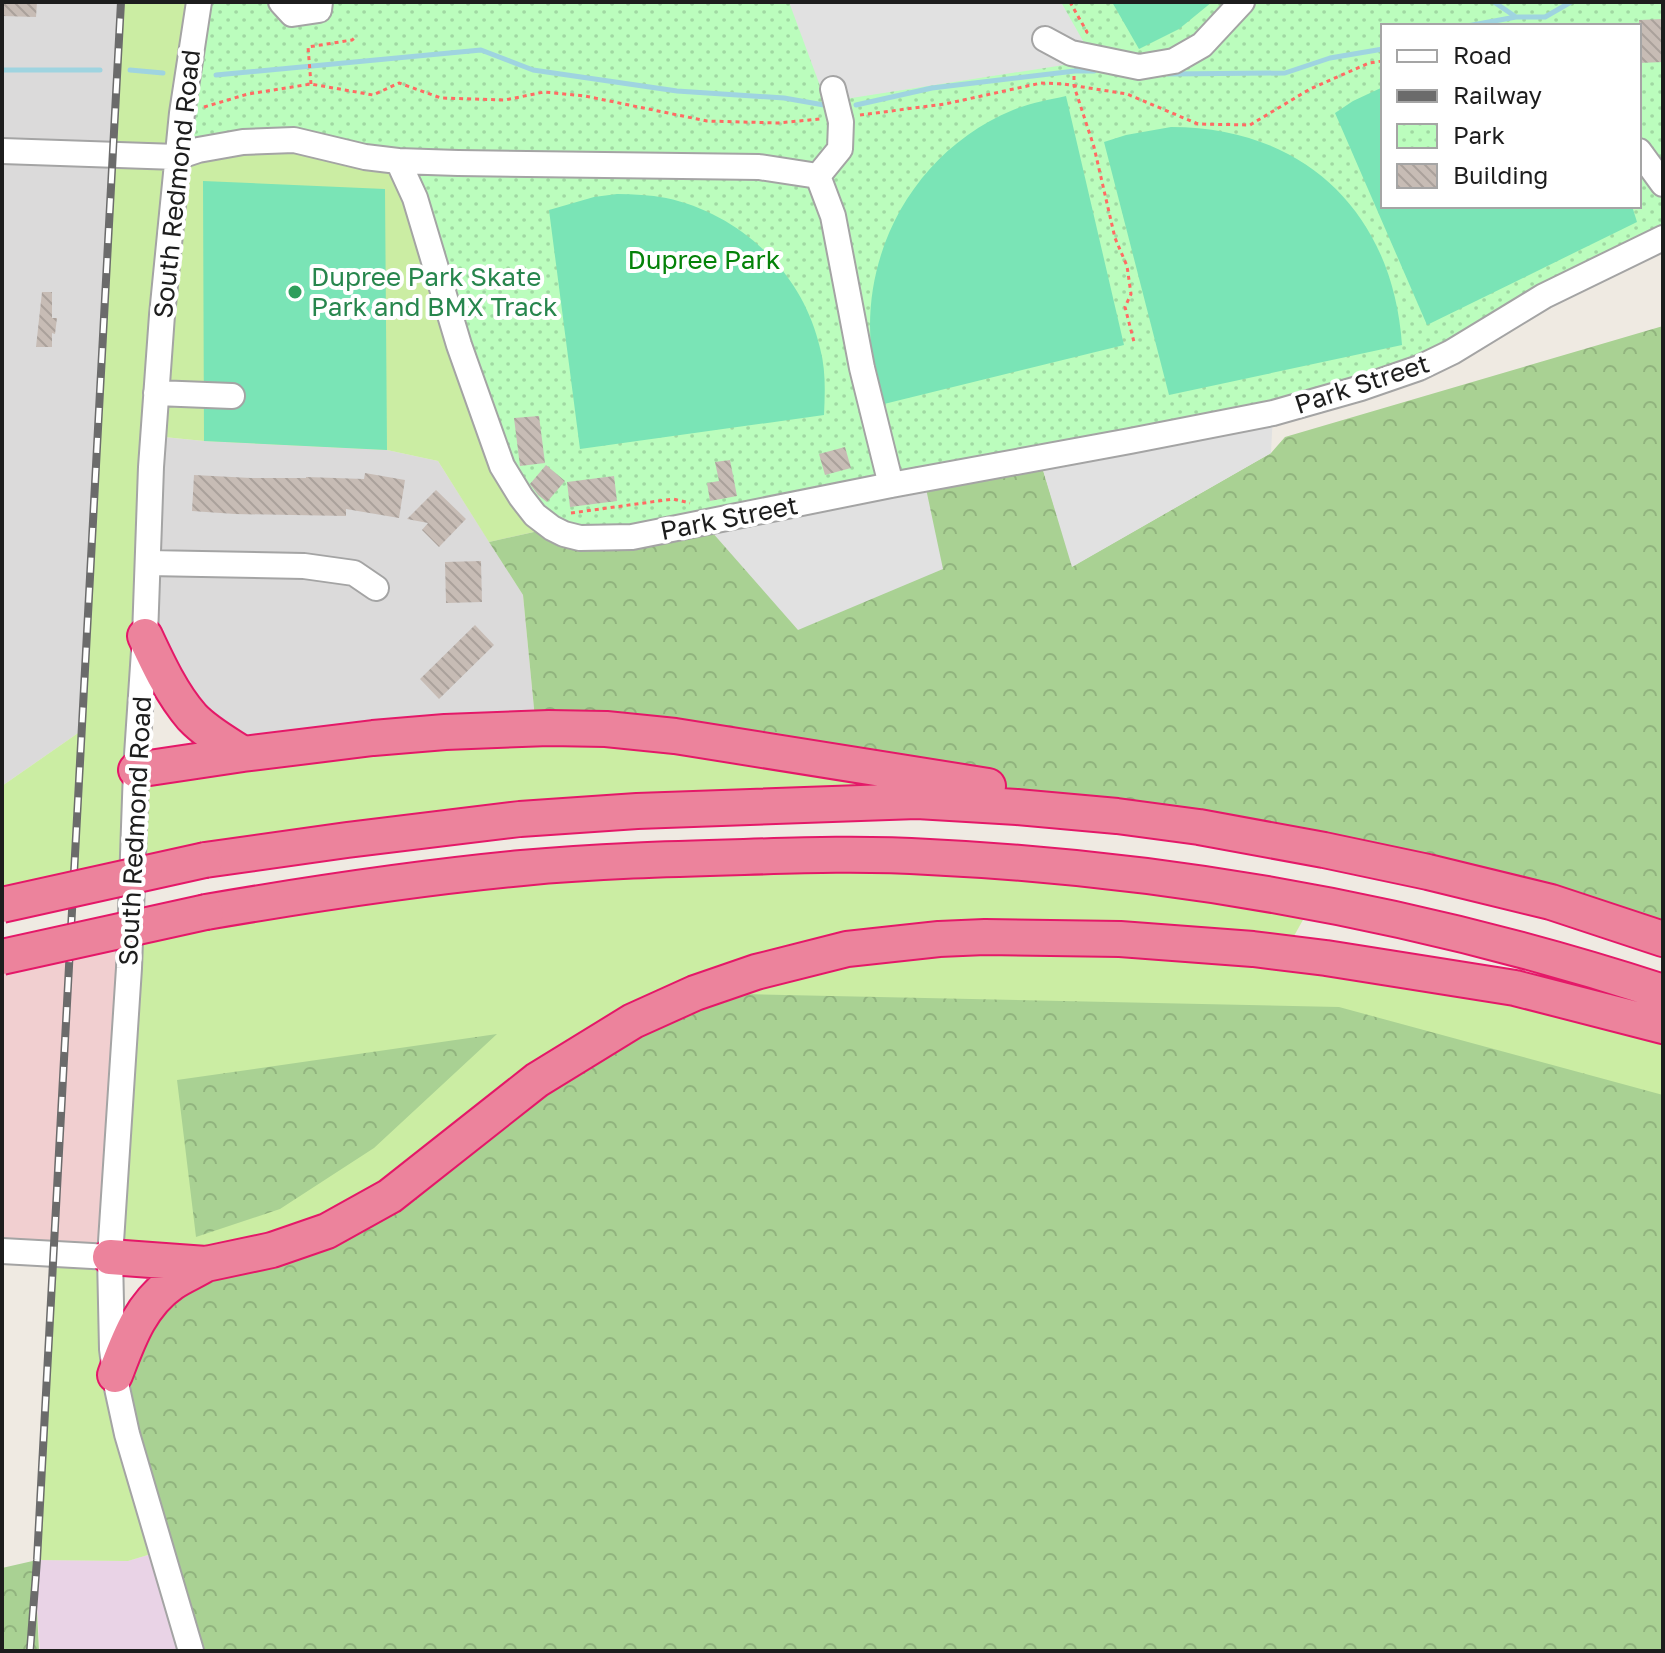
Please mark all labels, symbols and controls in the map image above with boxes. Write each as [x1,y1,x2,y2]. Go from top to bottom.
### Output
legend [1381,24,1641,208]
text: Road [1453,40,1512,69]
street label: South Redmond Road [147,48,206,320]
text: Railway [1453,80,1542,109]
text: Park [1453,120,1505,149]
text: Building [1453,160,1548,189]
park label: Dupree Park [628,244,781,275]
place label: Dupree Park Skate Park and BMX Track [311,261,558,322]
marker: Dupree Park Skate Park and BMX Track [286,283,304,301]
street label: Park Street [1291,347,1433,420]
street label: Park Street [657,489,800,546]
street label: South Redmond Road [112,695,157,967]

